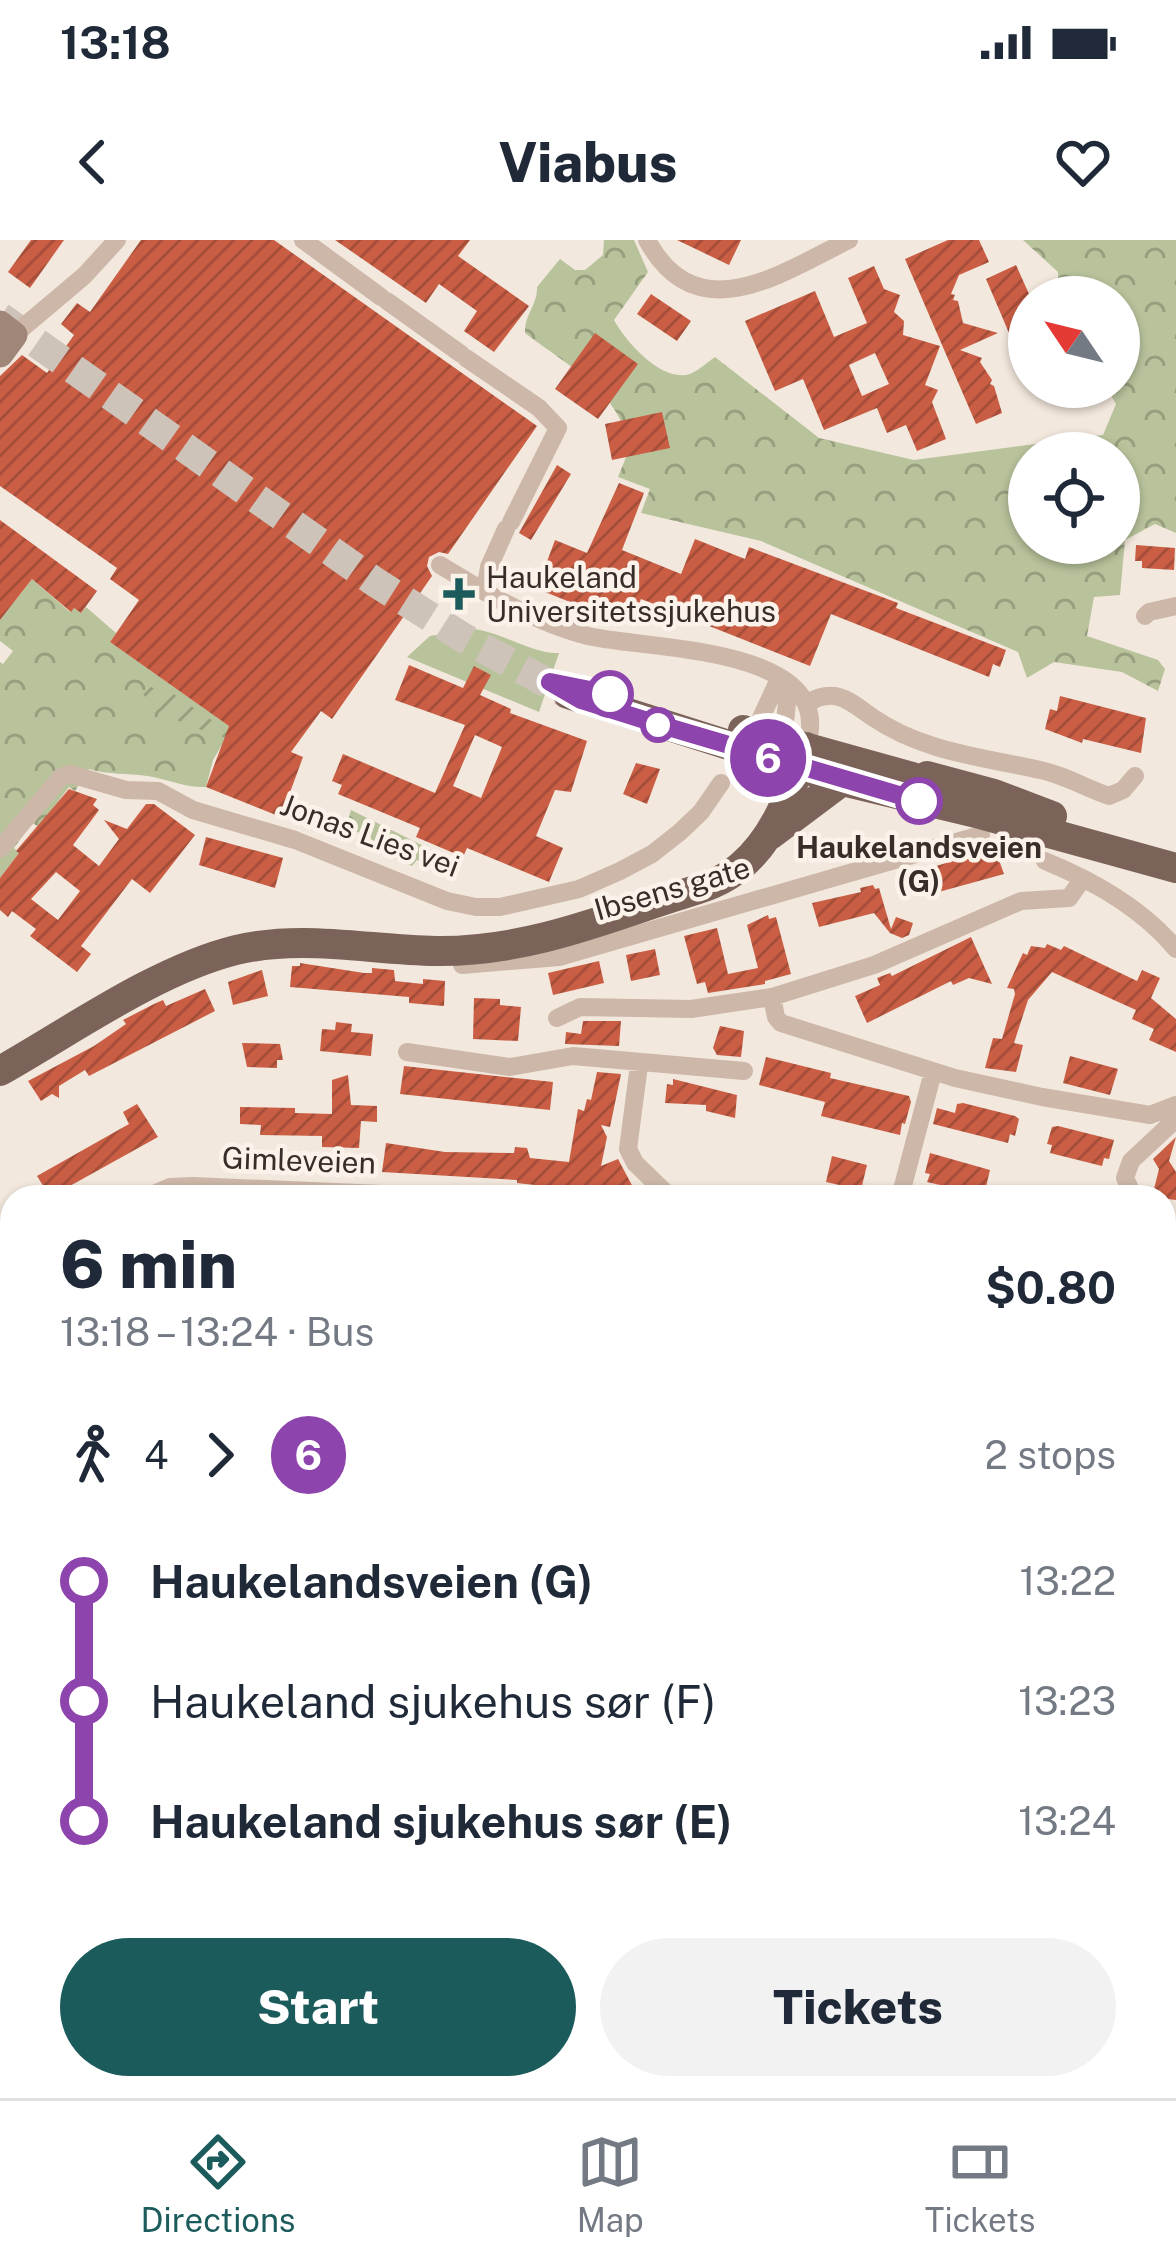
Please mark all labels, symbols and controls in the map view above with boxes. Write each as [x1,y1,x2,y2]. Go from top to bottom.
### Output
text: 13:18 [60,16,171,69]
icon: back [60,129,126,195]
icon: heart [1050,129,1116,195]
text: Viabus [499,131,677,194]
north arrow [1008,276,1140,408]
map controls [1008,276,1140,564]
button: locate [1008,432,1140,564]
place label: Haukeland Universitetssjukehus [486,559,776,629]
marker: Haukeland Universitetssjukehus [443,578,475,610]
unlabelled marker [588,672,632,716]
unlabelled marker [642,709,674,741]
line badge: 6 [729,719,807,797]
text: 6 [754,733,782,782]
marker: Haukelandsveien (G) [897,779,941,823]
street label: Jonas Lies vei [276,786,464,884]
place label: Haukelandsveien (G) [796,829,1042,899]
street label: Ibsens gate [590,849,754,927]
street label: Gimleveien [221,1139,377,1181]
text: 6 min [60,1225,237,1303]
text: $0.80 [985,1261,1116,1314]
text: 13:18 – 13:24 · Bus [60,1309,374,1355]
icon: walk [60,1422,126,1488]
icon: forward [187,1422,253,1488]
text: 6 [295,1430,322,1479]
text: 4 [144,1432,169,1478]
text: 2 stops [984,1432,1116,1478]
text: Haukelandsveien (G) [150,1555,593,1608]
text: 13:22 [1019,1558,1116,1604]
text: Haukeland sjukehus sør (F) [150,1675,716,1728]
text: 13:23 [1018,1678,1116,1724]
text: Haukeland sjukehus sør (E) [150,1795,732,1848]
text: 13:24 [1018,1798,1116,1844]
button: Start [60,1938,576,2076]
button: Tickets [600,1938,1116,2076]
tab: Directions [141,2129,296,2239]
tab: Map [577,2129,644,2239]
tab: Tickets [925,2129,1035,2239]

